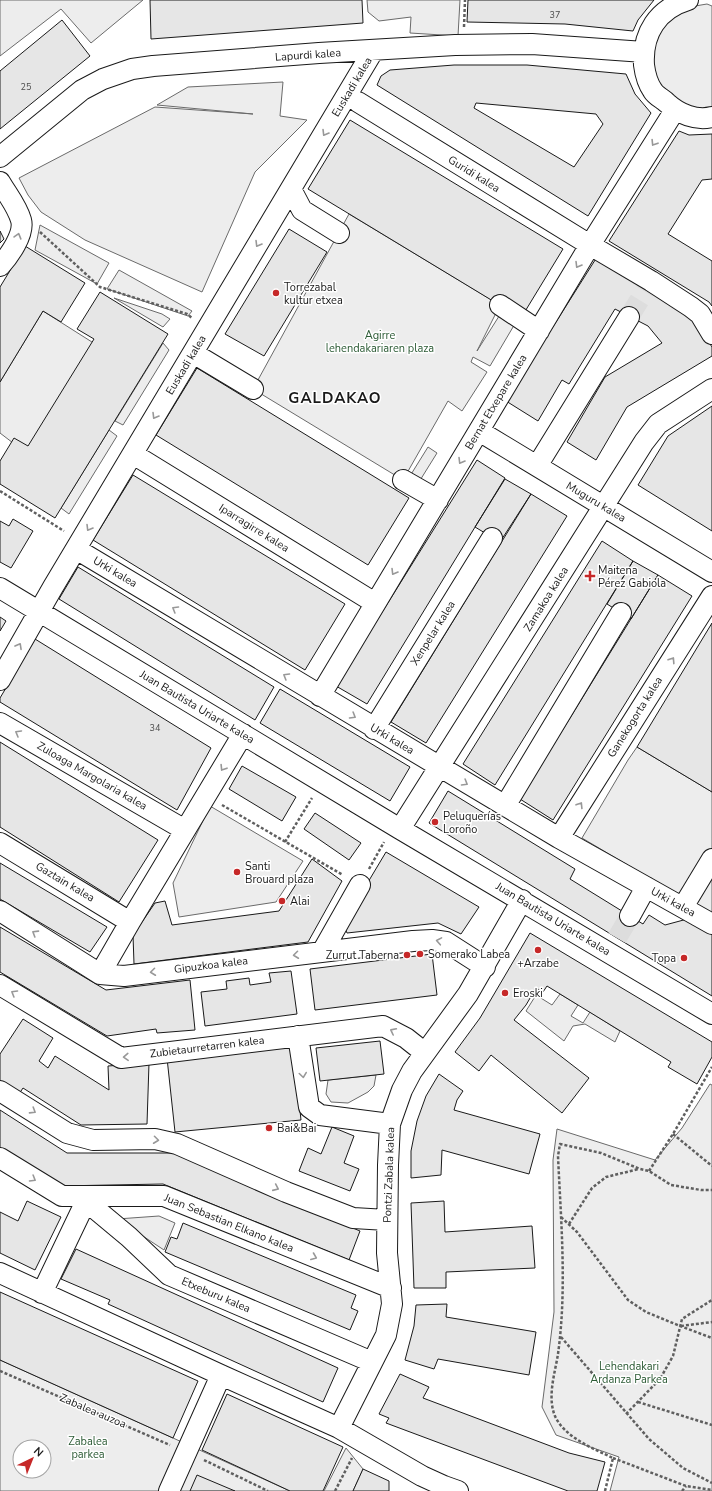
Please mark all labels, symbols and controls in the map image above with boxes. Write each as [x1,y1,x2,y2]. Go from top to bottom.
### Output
house number: 37 [550,9,560,21]
street label: Lapurdi kalea [274,45,342,65]
street label: Euskadi kalea [328,54,376,120]
house number: 25 [21,81,31,93]
one-way arrow [322,129,329,136]
one-way arrow [651,139,659,146]
street label: Guridi kalea [445,152,503,196]
one-way arrow [14,232,22,239]
one-way arrow [255,240,263,247]
one-way arrow [575,261,582,268]
place label: Torrezabal kultur etxea [284,280,343,308]
marker: Torrezabal kultur etxea [271,288,281,298]
park label: Agirre lehendakariaren plaza [326,328,434,356]
street label: Euskadi kalea [162,332,210,398]
street label: Bernat Etxepare kalea [462,351,531,452]
district label: GALDAKAO [288,388,382,408]
one-way arrow [153,412,160,419]
one-way arrow [459,457,466,464]
street label: Muguru kalea [563,478,629,526]
street label: Iparragirre kalea [216,500,292,556]
one-way arrow [86,524,93,531]
street label: Urki kalea [90,553,140,591]
place label: Maitena Pérez Gabiola [598,563,666,591]
street label: Zamakoa kalea [520,564,572,634]
one-way arrow [391,568,399,575]
marker: Maitena Pérez Gabiola [585,571,595,581]
street label: Xenpelar kalea [407,598,459,668]
one-way arrow [172,606,179,613]
one-way arrow [15,643,22,650]
one-way arrow [667,657,674,664]
street label: Juan Bautista Uriarte kalea [136,666,257,747]
one-way arrow [283,673,290,681]
street label: Ganekogorta kalea [604,674,666,760]
one-way arrow [349,712,356,719]
street label: Urki kalea [367,720,417,758]
house number: 34 [150,722,161,734]
one-way arrow [15,730,22,737]
street label: Zuloaga Margolaria kalea [34,738,150,814]
one-way arrow [220,764,227,771]
one-way arrow [461,778,468,785]
one-way arrow [575,802,582,809]
place label: Peluquerías Loroño [443,809,501,837]
marker: Peluquerías Loroño [430,817,440,827]
street label: Gaztain kalea [33,858,97,906]
place label: Santi Brouard plaza [245,859,314,887]
marker: Santi Brouard plaza [232,867,242,877]
street label: Juan Bautista Uriarte kalea [492,878,613,959]
street label: Urki kalea [648,884,698,921]
place label: Alai [290,894,310,909]
marker: Alai [277,896,287,906]
one-way arrow [32,931,39,938]
one-way arrow [436,937,442,946]
marker: +Arzabe [533,945,543,955]
place label: Somerako Labea [428,947,510,962]
place label: Zurrut Taberna [326,948,399,963]
marker: Somerako Labea [415,949,425,959]
one-way arrow [293,950,299,959]
marker: Zurrut Taberna [402,950,412,960]
place label: Topa [652,951,676,966]
street label: Gipuzkoa kalea [173,953,249,977]
marker: Topa [679,953,689,963]
place label: +Arzabe [517,956,559,971]
one-way arrow [150,967,156,976]
place label: Eroski [513,986,543,1001]
marker: Eroski [500,988,510,998]
one-way arrow [11,991,18,998]
one-way arrow [390,1028,397,1036]
street label: Zubietaurretarren kalea [149,1033,265,1061]
one-way arrow [123,1052,129,1061]
one-way arrow [298,1072,307,1078]
one-way arrow [29,1107,36,1114]
place label: Bai&Bai [277,1121,316,1136]
marker: Bai&Bai [264,1123,274,1133]
street label: Pontzi Zabala kalea [380,1127,398,1223]
one-way arrow [153,1135,159,1144]
one-way arrow [29,1174,36,1181]
one-way arrow [273,1183,280,1191]
street label: Juan Sebastian Elkano kalea [161,1190,296,1256]
one-way arrow [311,1253,318,1261]
street label: Etxeburu kalea [179,1274,253,1316]
park label: Lehendakari Ardanza Parkea [590,1359,668,1387]
street label: Zabalea auzoa [57,1390,129,1432]
park label: Zabalea parkea [68,1434,108,1462]
north arrow [12,1439,52,1479]
text: N [30,1444,47,1460]

